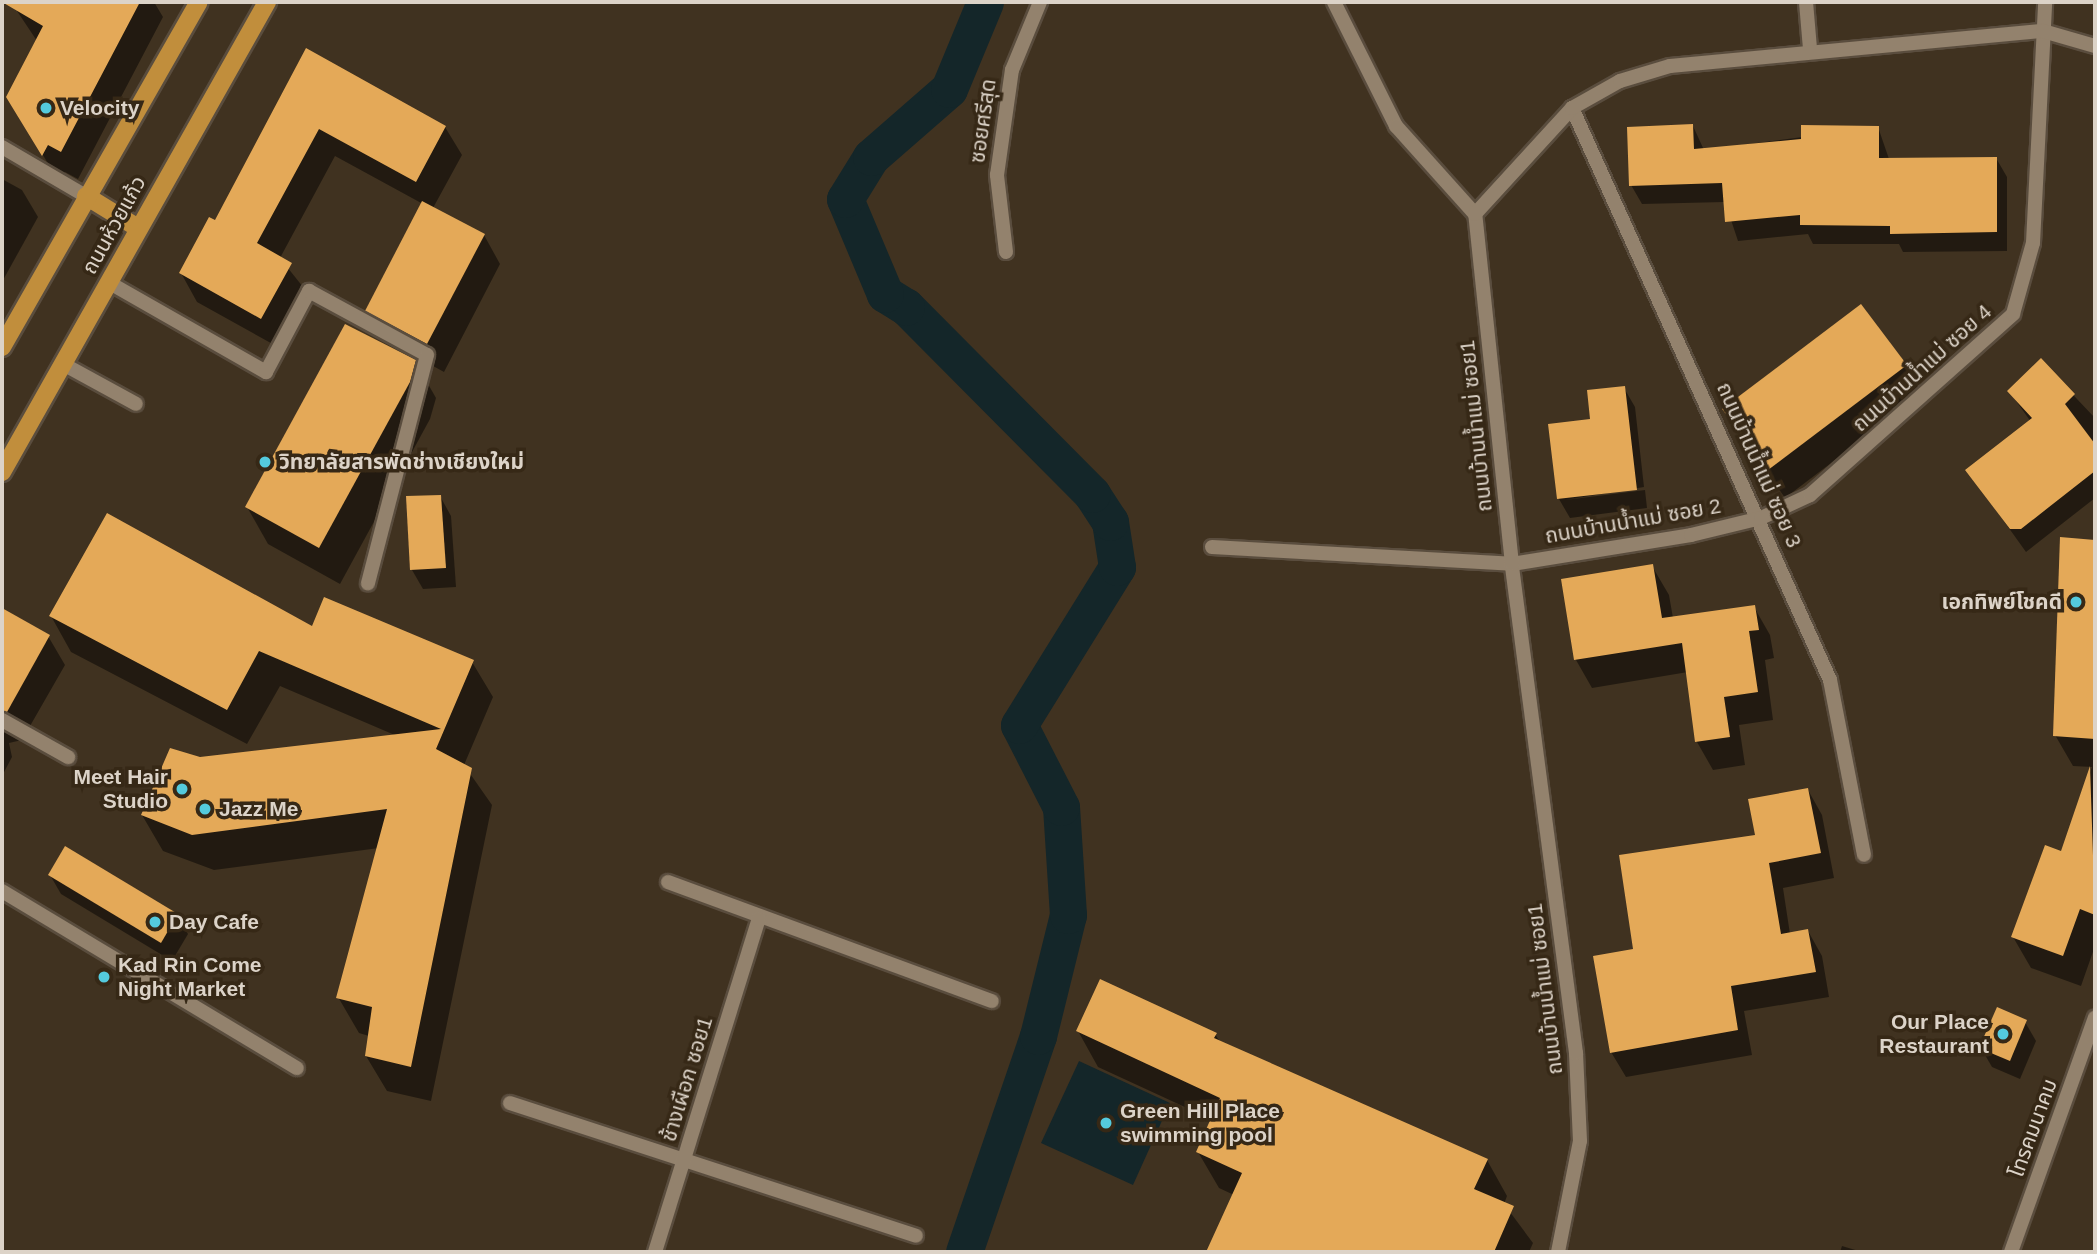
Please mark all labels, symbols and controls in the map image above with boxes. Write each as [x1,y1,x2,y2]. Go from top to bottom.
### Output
street label: ซอยศรีสุด [965,77,1001,165]
place label: Velocity [60,95,139,121]
marker: Velocity [38,100,54,116]
street label: ถนนห้วยแก้ว [77,171,151,279]
street label: ถนนบ้านน้ำแม่ ซอย 4 [1847,299,1997,437]
street label: ถนนบ้านน้ำแม่ ซอย1 [1454,339,1498,513]
street label: ถนนบ้านน้ำแม่ ซอย 3 [1711,378,1807,552]
place label: วิทยาลัยสารพัดช่างเชียงใหม่ [279,449,524,475]
marker: วิทยาลัยสารพัดช่างเชียงใหม่ [257,454,273,470]
street label: ถนนบ้านน้ำแม่ ซอย 2 [1543,493,1723,549]
place label: เอกทิพย์โชคดี [1941,589,2062,615]
marker: เอกทิพย์โชคดี [2068,594,2084,610]
place label: Meet Hair Studio [73,764,168,814]
marker: Meet Hair Studio [174,781,190,797]
place label: Jazz Me [219,796,298,822]
marker: Jazz Me [197,801,213,817]
street label: ถนนบ้านน้ำแม่ ซอย1 [1522,902,1568,1076]
place label: Day Cafe [169,909,259,935]
marker: Day Cafe [147,914,163,930]
place label: Kad Rin Come Night Market [118,952,262,1002]
marker: Kad Rin Come Night Market [96,969,112,985]
place label: Our Place Restaurant [1879,1009,1989,1059]
street label: ช้างเผือก ซอย1 [656,1013,718,1145]
marker: Our Place Restaurant [1995,1026,2011,1042]
street label: โทรคมนาคม [2004,1076,2062,1180]
place label: Green Hill Place swimming pool [1120,1098,1280,1148]
marker: Green Hill Place swimming pool [1098,1115,1114,1131]

